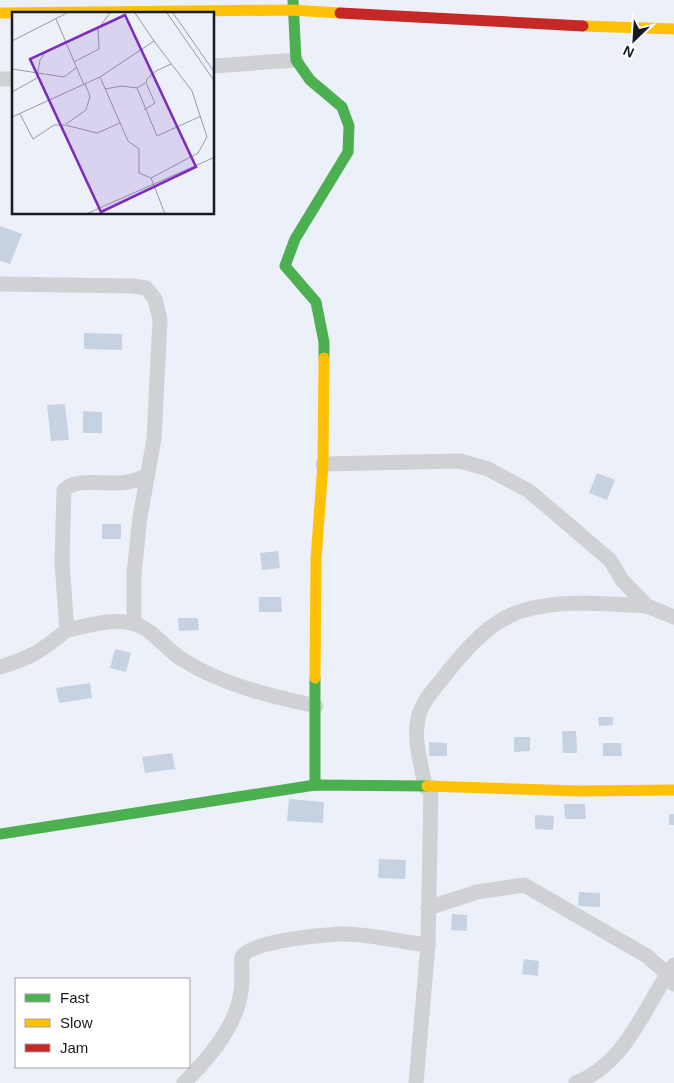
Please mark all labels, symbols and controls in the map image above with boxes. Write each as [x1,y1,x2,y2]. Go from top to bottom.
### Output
inset map [12,12,215,215]
north arrow [609,15,659,65]
text: N [621,42,636,61]
legend [15,978,190,1068]
text: Fast [60,989,90,1006]
text: Slow [60,1014,93,1031]
text: Jam [60,1039,88,1056]

